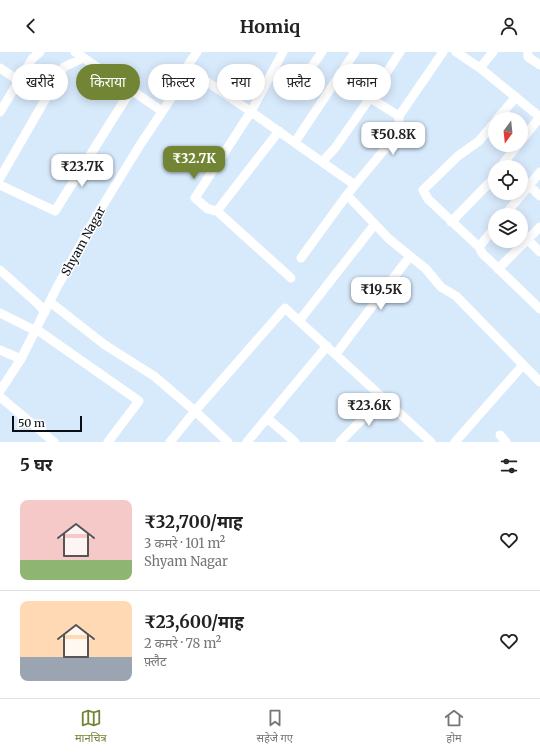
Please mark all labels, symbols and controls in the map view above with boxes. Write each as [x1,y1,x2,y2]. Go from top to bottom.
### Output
icon: back [20,15,42,37]
text: Homiq [240,15,300,38]
icon: person [498,15,520,37]
chip: खरीदें [12,64,68,100]
chip: किराया [76,64,140,100]
chip: फ़िल्टर [148,64,209,100]
chip: नया [217,64,265,100]
chip: फ़्लैट [273,64,325,100]
chip: मकान [333,64,391,100]
north arrow [488,112,528,152]
map controls [488,112,528,248]
pin: ₹50.8K [360,122,426,156]
text: ₹50.8K [370,126,416,143]
pin: ₹32.7K [161,146,227,180]
text: ₹32.7K [172,150,216,167]
pin: ₹23.7K [49,154,115,188]
text: ₹23.7K [60,158,104,175]
button: locate [488,160,528,200]
street label: Shyam Nagar [58,203,109,278]
button: layers [488,208,528,248]
pin: ₹19.5K [348,277,414,311]
text: ₹19.5K [360,281,402,298]
pin: ₹23.6K [336,393,402,427]
text: ₹23.6K [347,397,391,414]
scale bar [12,414,82,433]
text: 50 m [18,416,45,430]
text: 5 घर [20,454,52,476]
icon: filters [498,455,520,477]
text: ₹32,700/माह [144,511,243,533]
icon: home [52,516,100,564]
icon: heart [498,529,520,551]
text: 3 कमरे · 101 m² [144,535,225,552]
text: Shyam Nagar [144,553,228,570]
text: ₹23,600/माह [144,611,244,633]
icon: home [52,617,100,665]
icon: heart [498,630,520,652]
text: 2 कमरे · 78 m² [144,635,221,652]
text: फ़्लैट [144,653,167,670]
tab: मानचित्र [75,707,106,746]
tab: सहेजे गए [257,707,293,746]
tab: होम [443,707,465,746]

